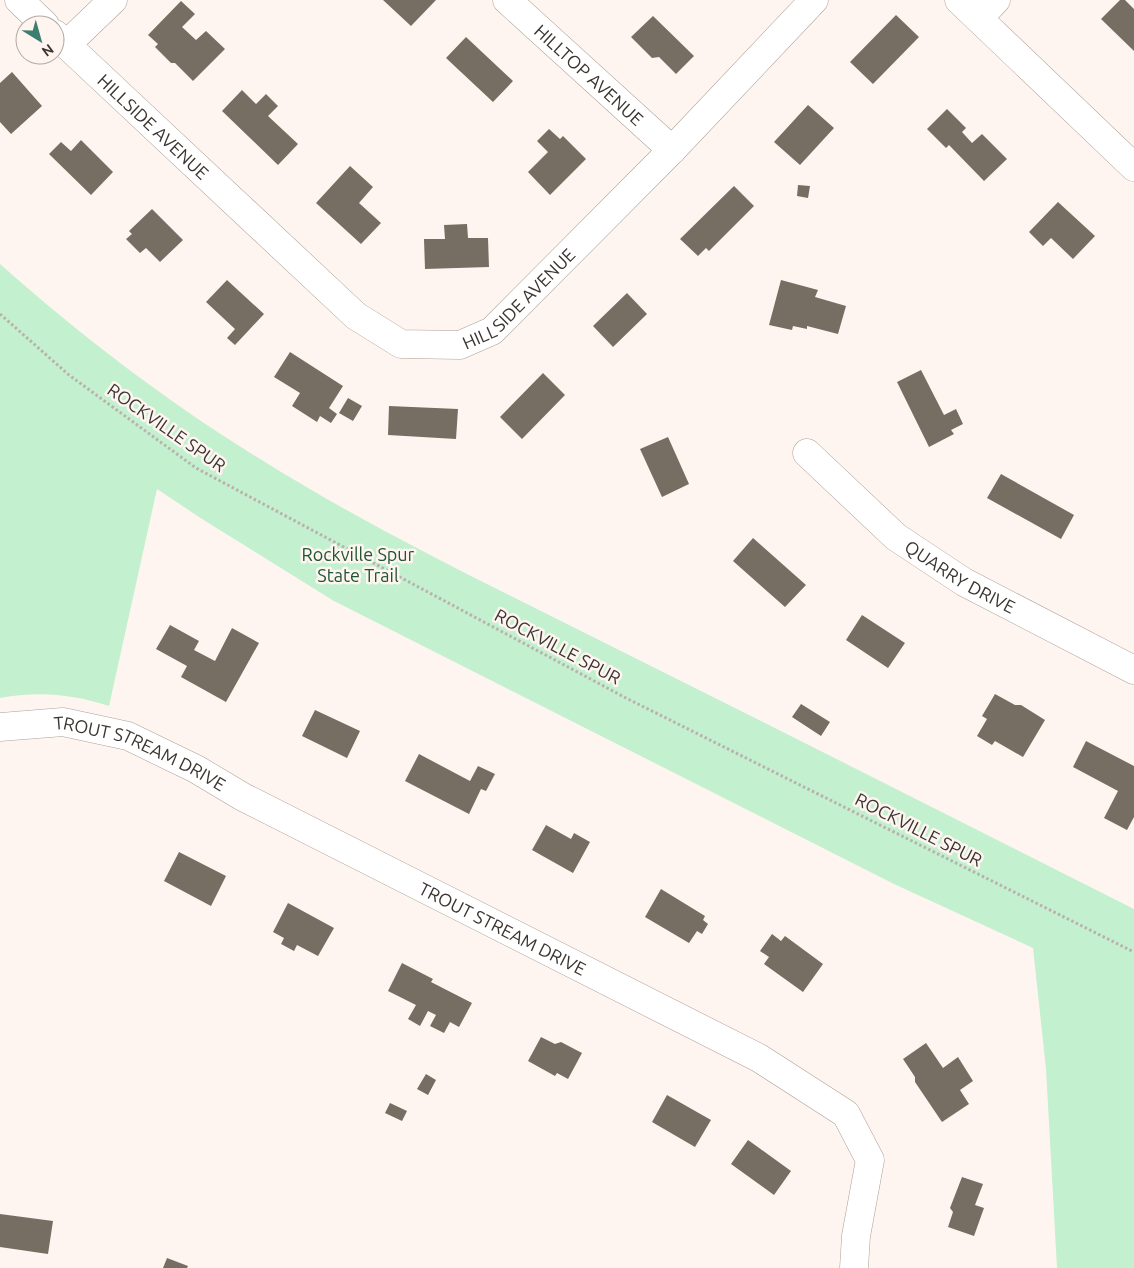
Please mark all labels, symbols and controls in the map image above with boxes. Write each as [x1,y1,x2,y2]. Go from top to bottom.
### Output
north arrow [15,15,65,65]
street label: HILLTOP AVENUE [531,20,648,129]
text: N [39,41,57,60]
street label: HILLSIDE AVENUE [94,70,213,183]
street label: HILLSIDE AVENUE [459,244,579,353]
street label: ROCKVILLE SPUR [104,379,230,475]
street label: QUARRY DRIVE [901,536,1019,617]
park label: Rockville Spur State Trail [302,544,415,585]
street label: ROCKVILLE SPUR [492,604,624,688]
street label: TROUT STREAM DRIVE [53,712,229,794]
street label: ROCKVILLE SPUR [852,788,986,870]
street label: TROUT STREAM DRIVE [416,878,589,979]

